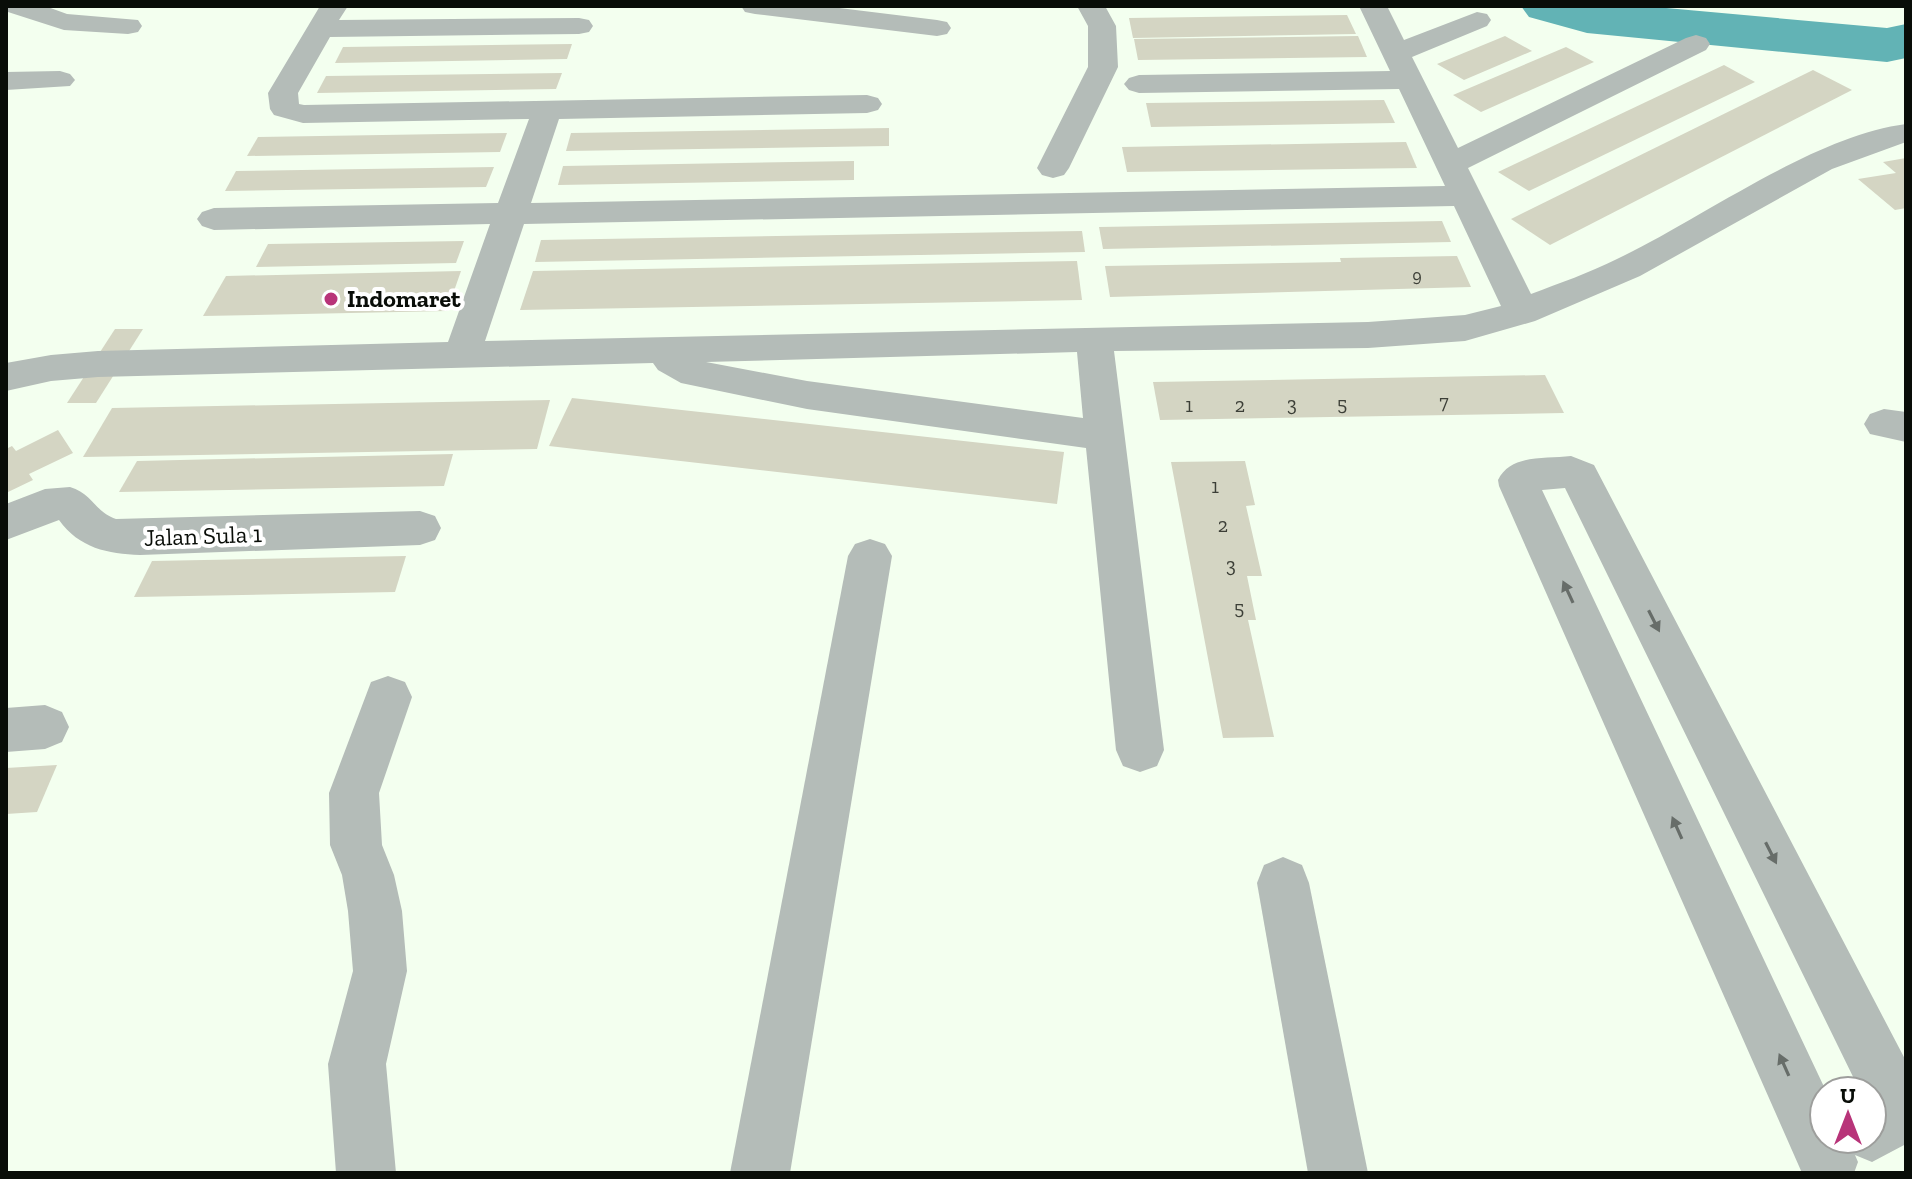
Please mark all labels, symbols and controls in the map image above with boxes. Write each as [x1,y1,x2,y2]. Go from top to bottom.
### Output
house number: 9 [1412,265,1422,287]
place label: Indomaret [347,284,461,313]
marker: Indomaret [322,290,340,308]
house number: 7 [1439,390,1449,414]
house number: 3 [1287,392,1297,416]
house number: 5 [1337,392,1347,416]
house number: 1 [1185,393,1193,417]
house number: 2 [1235,393,1245,417]
house number: 1 [1211,474,1219,498]
house number: 2 [1218,513,1228,537]
street label: Jalan Sula 1 [144,519,262,552]
house number: 3 [1226,553,1236,577]
one-way arrow [1562,580,1575,603]
house number: 5 [1234,596,1244,620]
one-way arrow [1647,609,1660,632]
one-way arrow [1670,816,1684,840]
one-way arrow [1764,841,1777,864]
one-way arrow [1777,1053,1791,1077]
north arrow [1808,1075,1888,1155]
text: U [1840,1082,1856,1109]

